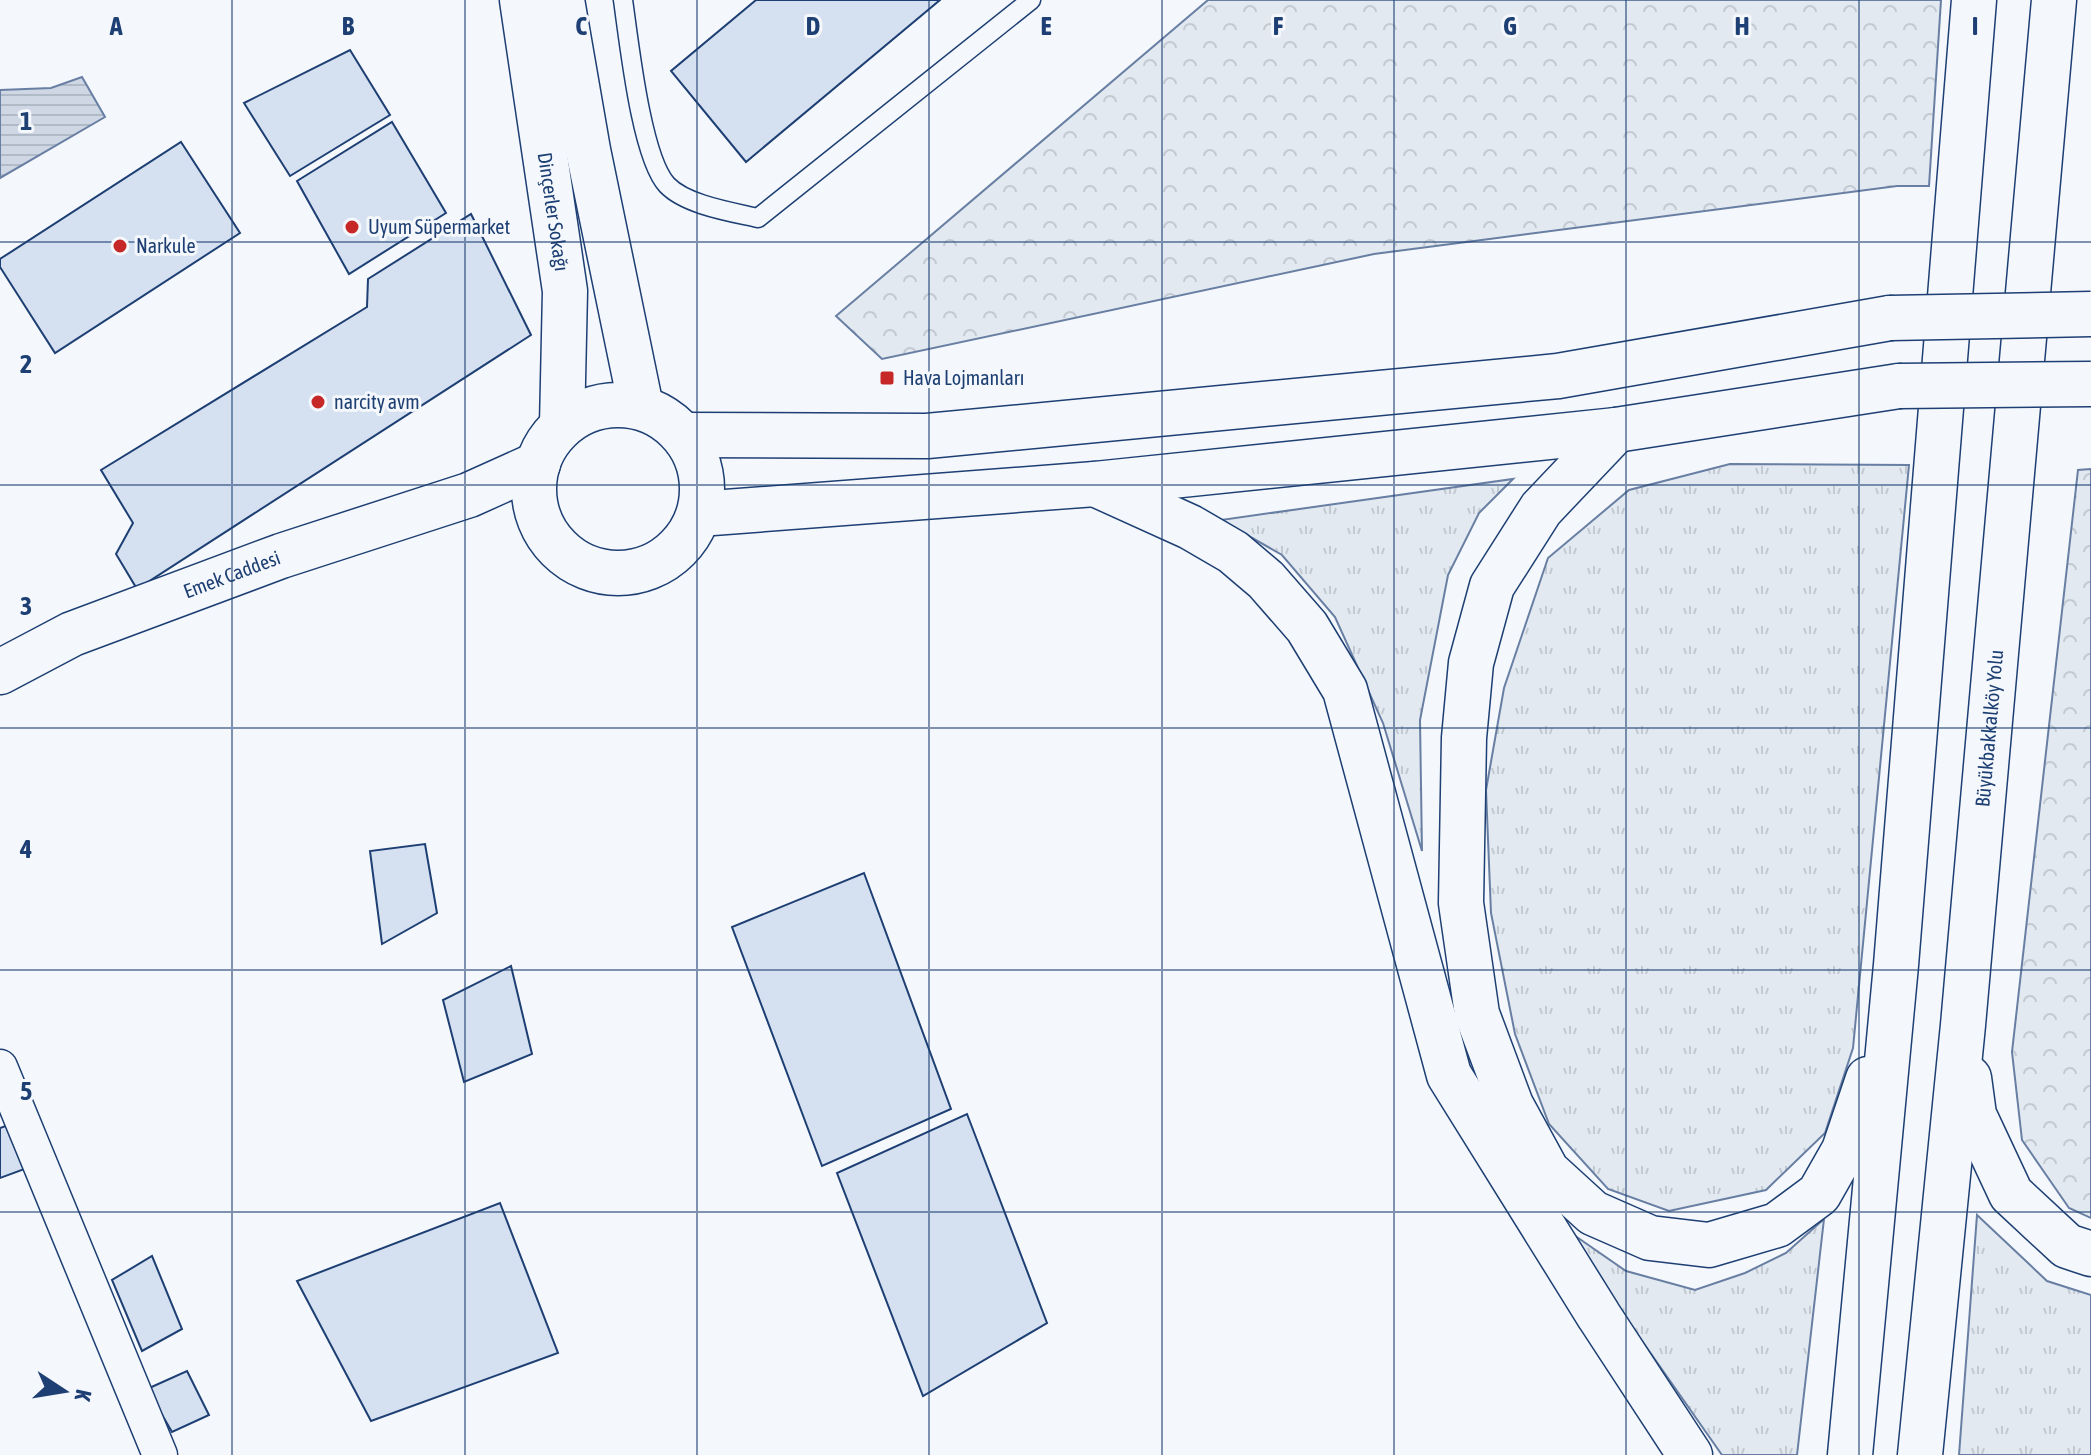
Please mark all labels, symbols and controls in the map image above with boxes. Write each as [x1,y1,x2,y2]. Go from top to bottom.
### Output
text: A [109,11,123,41]
text: B [342,11,355,41]
text: C [575,11,587,41]
text: D [806,11,820,41]
text: E [1040,11,1052,41]
text: F [1273,11,1284,41]
text: G [1503,11,1517,41]
text: H [1734,11,1750,41]
text: I [1972,11,1978,41]
text: 1 [20,106,32,136]
street label: Dinçerler Sokağı [534,151,574,273]
place label: Uyum Süpermarket [368,215,510,238]
marker: Uyum Süpermarket [343,218,361,236]
place label: Narkule [136,234,196,257]
marker: Narkule [111,237,129,255]
text: 2 [20,349,32,379]
place label: Hava Lojmanları [903,366,1024,389]
marker: Hava Lojmanları [878,369,896,387]
place label: narcity avm [334,390,420,413]
marker: narcity avm [309,393,327,411]
street label: Emek Caddesi [180,545,283,602]
text: 3 [20,591,32,621]
street label: Büyükbakkalköy Yolu [1970,649,2007,808]
text: 4 [19,834,32,864]
text: 5 [20,1076,32,1106]
north arrow [24,1351,104,1431]
text: K [70,1387,97,1403]

